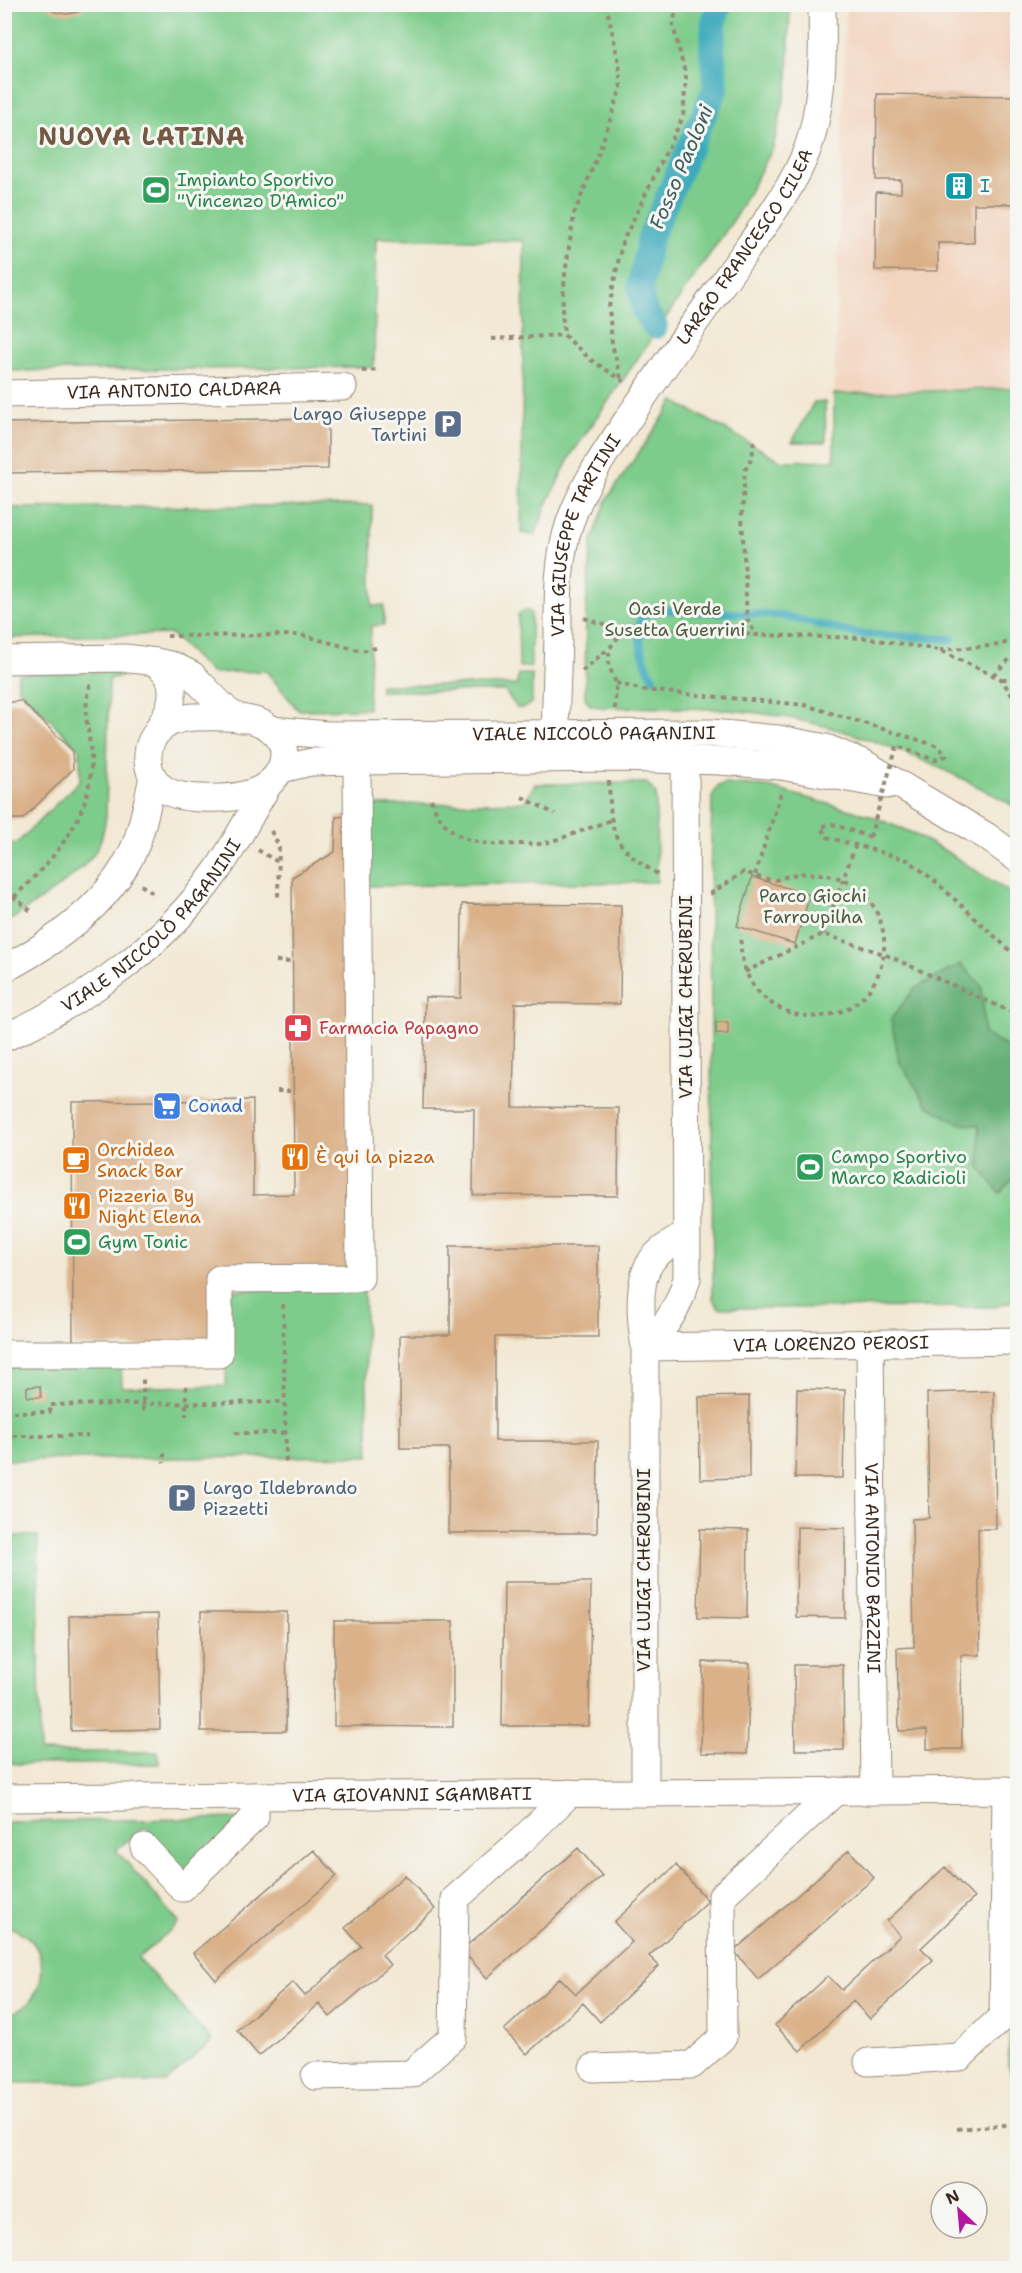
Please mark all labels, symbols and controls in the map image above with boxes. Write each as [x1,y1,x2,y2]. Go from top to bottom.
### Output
water label: Fosso Paoloni [643,101,719,233]
district label: NUOVA LATINA [38,121,246,153]
street label: LARGO FRANCESCO CILEA [671,145,818,350]
place label: Impianto Sportivo "Vincenzo D'Amico" [177,168,344,213]
building icon: I [943,170,975,202]
sports icon: Impianto Sportivo "Vincenzo D'Amico" [140,174,172,206]
place label: I [980,174,990,198]
street label: VIA ANTONIO CALDARA [66,376,282,405]
place label: Largo Giuseppe Tartini [293,402,427,447]
parking icon: Largo Giuseppe Tartini [432,408,464,440]
street label: VIA GIUSEPPE TARTINI [546,429,626,637]
park label: Oasi Verde Susetta Guerrini [604,597,746,642]
street label: VIALE NICCOLÒ PAGANINI [472,721,716,746]
street label: VIALE NICCOLÒ PAGANINI [57,834,247,1018]
park label: Parco Giochi Farroupilha [759,884,867,929]
street label: VIA LUIGI CHERUBINI [674,895,698,1099]
pharmacy icon: Farmacia Papagno [282,1012,314,1044]
place label: Farmacia Papagno [319,1016,479,1040]
supermarket icon: Conad [151,1090,183,1122]
place label: Conad [188,1094,243,1118]
place label: Orchidea Snack Bar [97,1138,184,1183]
restaurant icon: È qui la pizza [279,1141,311,1173]
cafe icon: Orchidea Snack Bar [60,1144,92,1176]
place label: È qui la pizza [316,1145,434,1169]
place label: Campo Sportivo Marco Radicioli [831,1145,967,1190]
sports icon: Campo Sportivo Marco Radicioli [794,1151,826,1183]
place label: Pizzeria By Night Elena [98,1184,201,1229]
restaurant icon: Pizzeria By Night Elena [61,1190,93,1222]
sports icon: Gym Tonic [61,1226,93,1258]
place label: Gym Tonic [98,1230,188,1254]
street label: VIA LORENZO PEROSI [733,1330,929,1358]
street label: VIA ANTONIO BAZZINI [859,1462,886,1674]
street label: VIA LUIGI CHERUBINI [632,1468,656,1672]
place label: Largo Ildebrando Pizzetti [203,1476,358,1521]
parking icon: Largo Ildebrando Pizzetti [166,1482,198,1514]
street label: VIA GIOVANNI SGAMBATI [292,1782,532,1808]
north arrow [929,2180,989,2240]
text: N [942,2185,963,2209]

